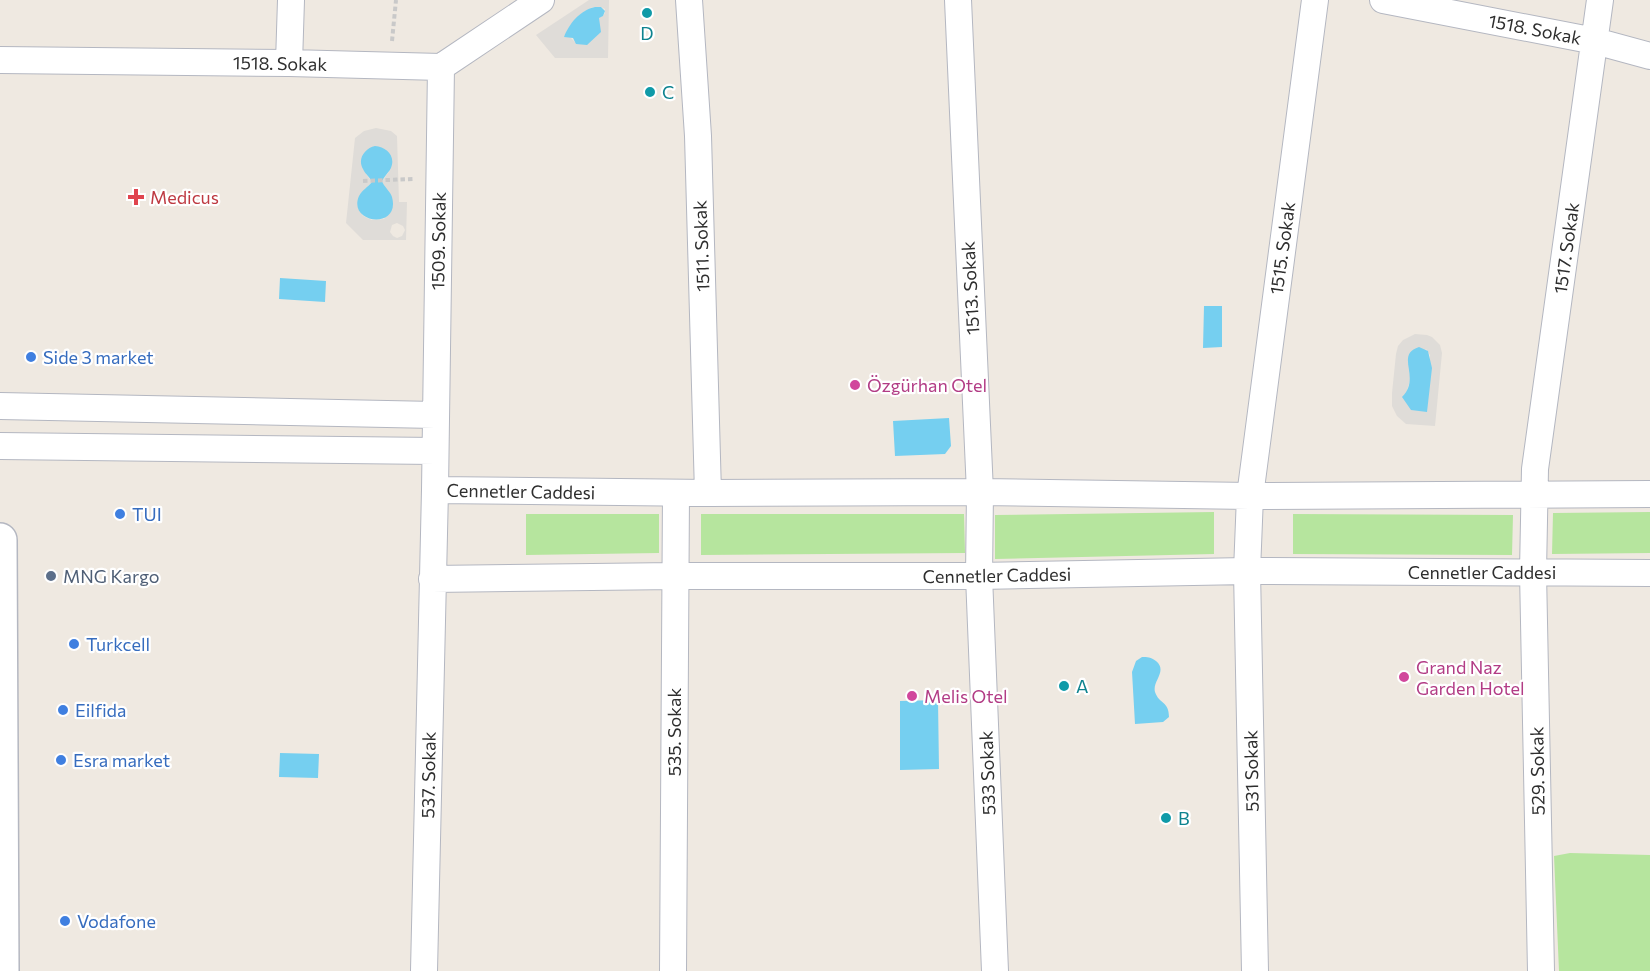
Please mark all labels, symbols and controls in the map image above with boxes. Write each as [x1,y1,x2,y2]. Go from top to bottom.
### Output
marker: D [640,6,654,20]
street label: 1518. Sokak [1487,9,1584,49]
place label: D [640,22,654,44]
street label: 1518. Sokak [233,51,328,75]
place label: C [662,81,674,103]
marker: C [643,85,657,99]
place label: Medicus [150,186,219,208]
marker: Medicus [127,188,145,206]
street label: 1509. Sokak [426,191,450,290]
street label: 1511. Sokak [688,200,714,292]
street label: 1515. Sokak [1265,200,1299,296]
street label: 1517. Sokak [1549,201,1583,295]
street label: 1513. Sokak [957,240,983,335]
place label: Side 3 market [43,346,154,368]
marker: Side 3 market [24,350,38,364]
place label: Özgürhan Otel [867,374,987,396]
marker: Özgürhan Otel [848,378,862,392]
street label: Cennetler Caddesi [446,479,596,503]
place label: TUI [132,503,162,525]
marker: TUI [113,507,127,521]
street label: Cennetler Caddesi [1408,561,1556,583]
street label: Cennetler Caddesi [922,563,1072,587]
place label: MNG Kargo [63,565,159,587]
marker: MNG Kargo [44,569,58,583]
place label: Turkcell [86,633,150,655]
marker: Turkcell [67,637,81,651]
place label: Grand Naz Garden Hotel [1416,656,1525,699]
marker: Grand Naz Garden Hotel [1397,670,1411,684]
place label: A [1076,675,1088,697]
marker: A [1057,679,1071,693]
place label: Melis Otel [924,685,1008,707]
street label: 535. Sokak [663,687,685,776]
marker: Melis Otel [905,689,919,703]
place label: Eilfida [75,699,126,721]
marker: Eilfida [56,703,70,717]
street label: 529. Sokak [1525,726,1549,816]
street label: 533 Sokak [975,730,999,816]
street label: 531 Sokak [1239,730,1263,812]
street label: 537. Sokak [416,731,440,819]
place label: Esra market [73,749,170,771]
marker: Esra market [54,753,68,767]
place label: B [1178,807,1190,829]
marker: B [1159,811,1173,825]
place label: Vodafone [77,910,156,932]
marker: Vodafone [58,914,72,928]

